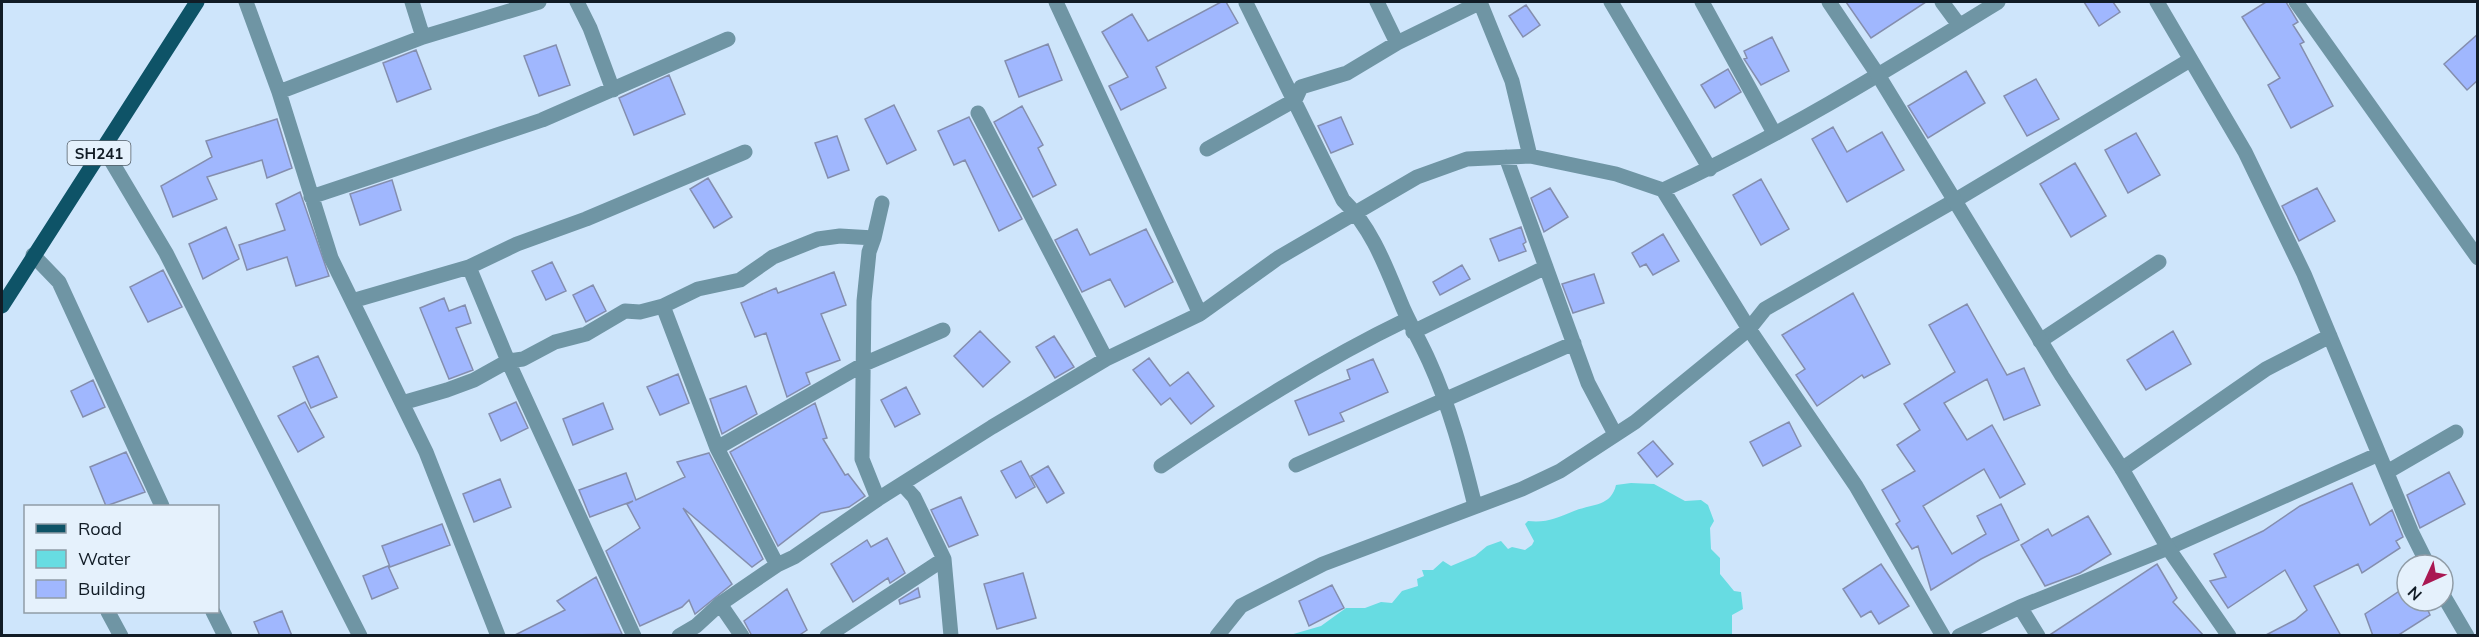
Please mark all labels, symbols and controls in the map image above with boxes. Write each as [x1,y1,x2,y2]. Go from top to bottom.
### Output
road number: SH241 [68,141,130,165]
legend [24,505,219,613]
text: Road [78,517,122,540]
text: Water [78,547,131,570]
north arrow [2395,553,2455,613]
text: Building [78,577,146,600]
text: N [2403,582,2426,605]

